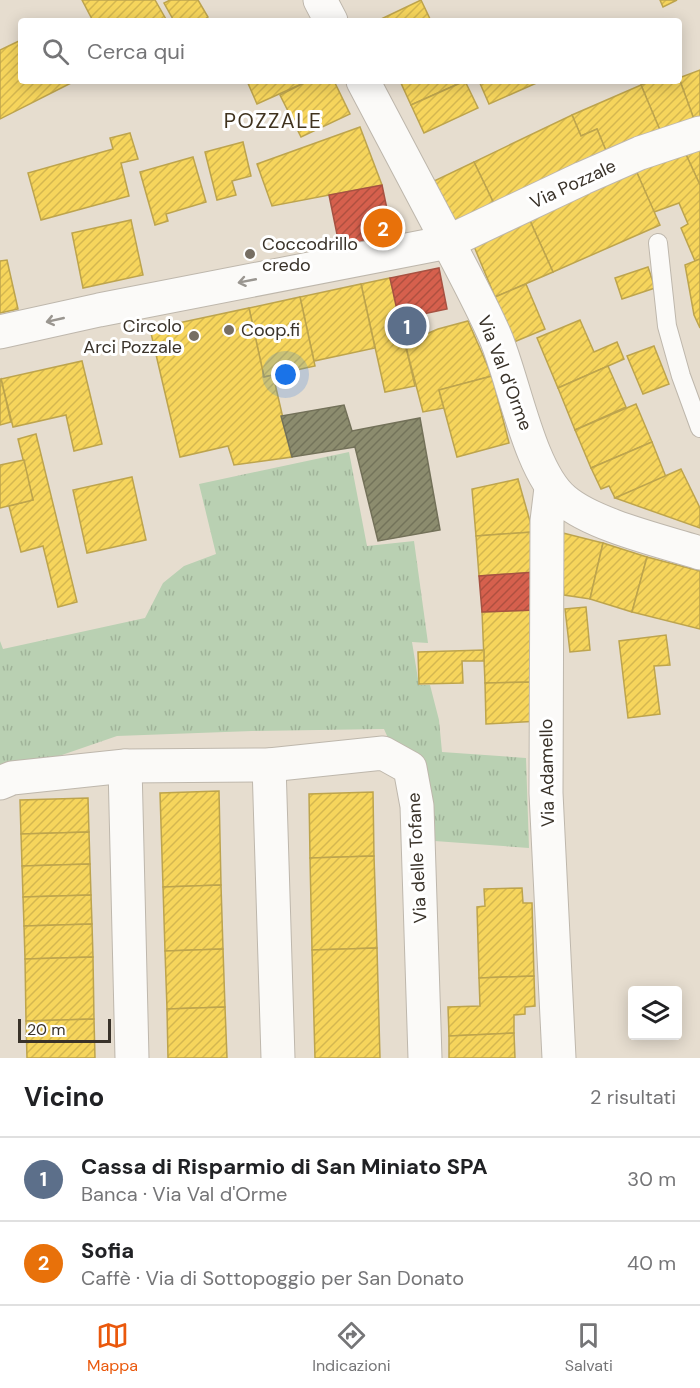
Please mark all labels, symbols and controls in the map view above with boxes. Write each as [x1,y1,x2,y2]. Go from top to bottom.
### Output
search box [18,18,682,84]
icon: search [39,35,72,68]
text: Cerca qui [87,37,185,66]
district label: POZZALE [224,107,322,135]
street label: Via Pozzale [526,154,620,214]
pin: 2 [364,206,403,250]
place label: Coccodrillo credo [262,232,358,277]
marker: Coccodrillo credo [243,247,257,261]
one-way arrow [237,276,257,287]
pin: 1 [388,304,426,348]
street label: Via Val d'Orme [472,312,538,434]
one-way arrow [46,314,65,326]
place label: Circolo Arci Pozzale [83,314,182,359]
place label: Coop.fi [241,318,300,342]
marker: Coop.fi [222,323,236,337]
marker: Circolo Arci Pozzale [187,329,201,343]
your location [271,360,300,389]
street label: Via Adamello [534,719,560,827]
street label: Via delle Tofane [402,792,432,924]
map controls [628,986,682,1040]
button: layers [628,986,682,1040]
scale bar [18,1016,111,1044]
text: 20 m [27,1019,66,1040]
text: Vicino [24,1080,104,1114]
text: 2 risultati [590,1084,676,1110]
text: Cassa di Risparmio di San Miniato SPA [81,1152,488,1181]
text: 1 [40,1166,47,1192]
text: 30 m [627,1166,676,1192]
text: Banca · Via Val d'Orme [81,1181,287,1207]
text: Sofia [81,1236,134,1265]
text: 2 [38,1250,49,1276]
text: 40 m [627,1250,676,1276]
text: Caffè · Via di Sottopoggio per San Donato [81,1265,464,1291]
tab: Mappa [87,1319,138,1376]
tab: Indicazioni [312,1319,391,1376]
tab: Salvati [565,1319,613,1376]

